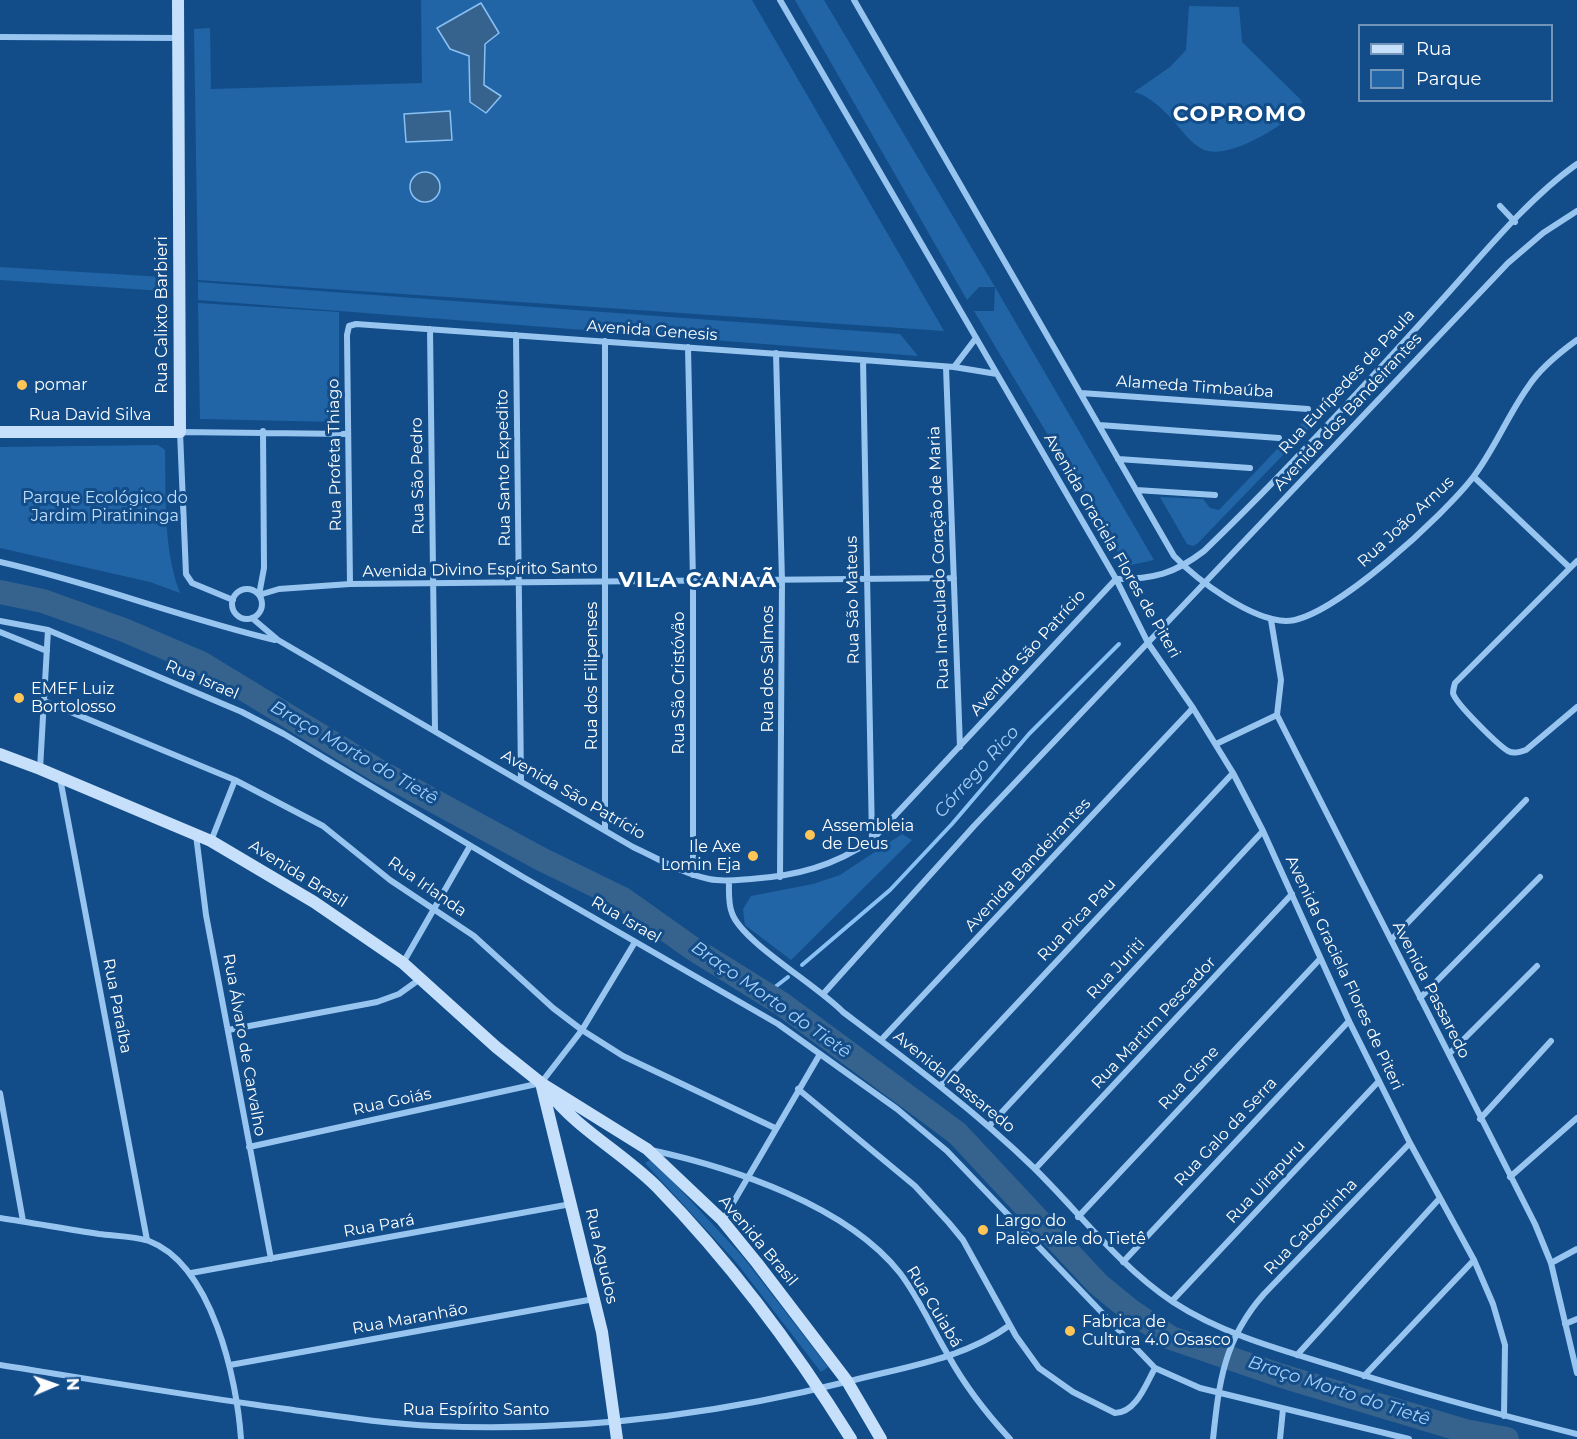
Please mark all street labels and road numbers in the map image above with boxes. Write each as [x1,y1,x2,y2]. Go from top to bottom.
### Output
street label: Rua Calixto Barbieri [152,236,172,394]
street label: Rua Eurípedes de Paula [1275,306,1419,458]
street label: Avenida Genesis [586,317,718,345]
street label: Avenida dos Bandeirantes [1270,329,1426,495]
street label: Alameda Timbaúba [1116,372,1274,402]
street label: Rua Profeta Thiago [324,378,346,532]
street label: Rua Santo Expedito [493,389,515,547]
street label: Rua David Silva [29,405,151,425]
street label: Rua São Pedro [407,417,429,535]
street label: Rua Imaculado Coração de Maria [925,426,953,690]
street label: Avenida Graciela Flores de Piteri [1040,430,1184,662]
street label: Rua João Arnus [1354,472,1458,572]
street label: Rua São Mateus [842,536,864,664]
street label: Avenida Divino Espírito Santo [362,558,598,582]
street label: Avenida São Patrício [966,586,1090,720]
street label: Rua dos Filipenses [582,602,602,750]
street label: Rua dos Salmos [758,605,778,733]
street label: Rua São Cristóvão [669,611,689,755]
street label: Rua Israel [162,656,242,704]
street label: Avenida São Patrício [498,746,648,844]
street label: Avenida Bandeirantes [961,794,1095,936]
street label: Avenida Brasil [245,836,351,912]
street label: Rua Irlanda [384,853,470,921]
street label: Avenida Graciela Flores de Piteri [1281,853,1407,1093]
street label: Rua Pica Pau [1034,875,1120,965]
street label: Rua Israel [588,892,664,948]
street label: Avenida Passaredo [1388,918,1474,1062]
street label: Rua Juriti [1083,935,1149,1003]
street label: Rua Álvaro de Carvalho [218,952,270,1138]
street label: Rua Martim Pescador [1088,953,1220,1093]
street label: Rua Paraíba [98,957,136,1055]
street label: Avenida Passaredo [889,1027,1019,1137]
street label: Rua Cisne [1155,1042,1223,1114]
street label: Rua Galo da Serra [1171,1074,1281,1190]
street label: Rua Goiás [351,1084,433,1120]
street label: Rua Uirapuru [1223,1136,1309,1228]
street label: Rua Caboclinha [1260,1175,1362,1279]
street label: Avenida Brasil [715,1192,801,1290]
street label: Rua Agudos [581,1206,621,1306]
street label: Rua Pará [342,1210,416,1242]
street label: Rua Cuiabá [902,1263,966,1351]
street label: Rua Maranhão [351,1299,469,1339]
street label: Rua Espírito Santo [403,1400,549,1420]

